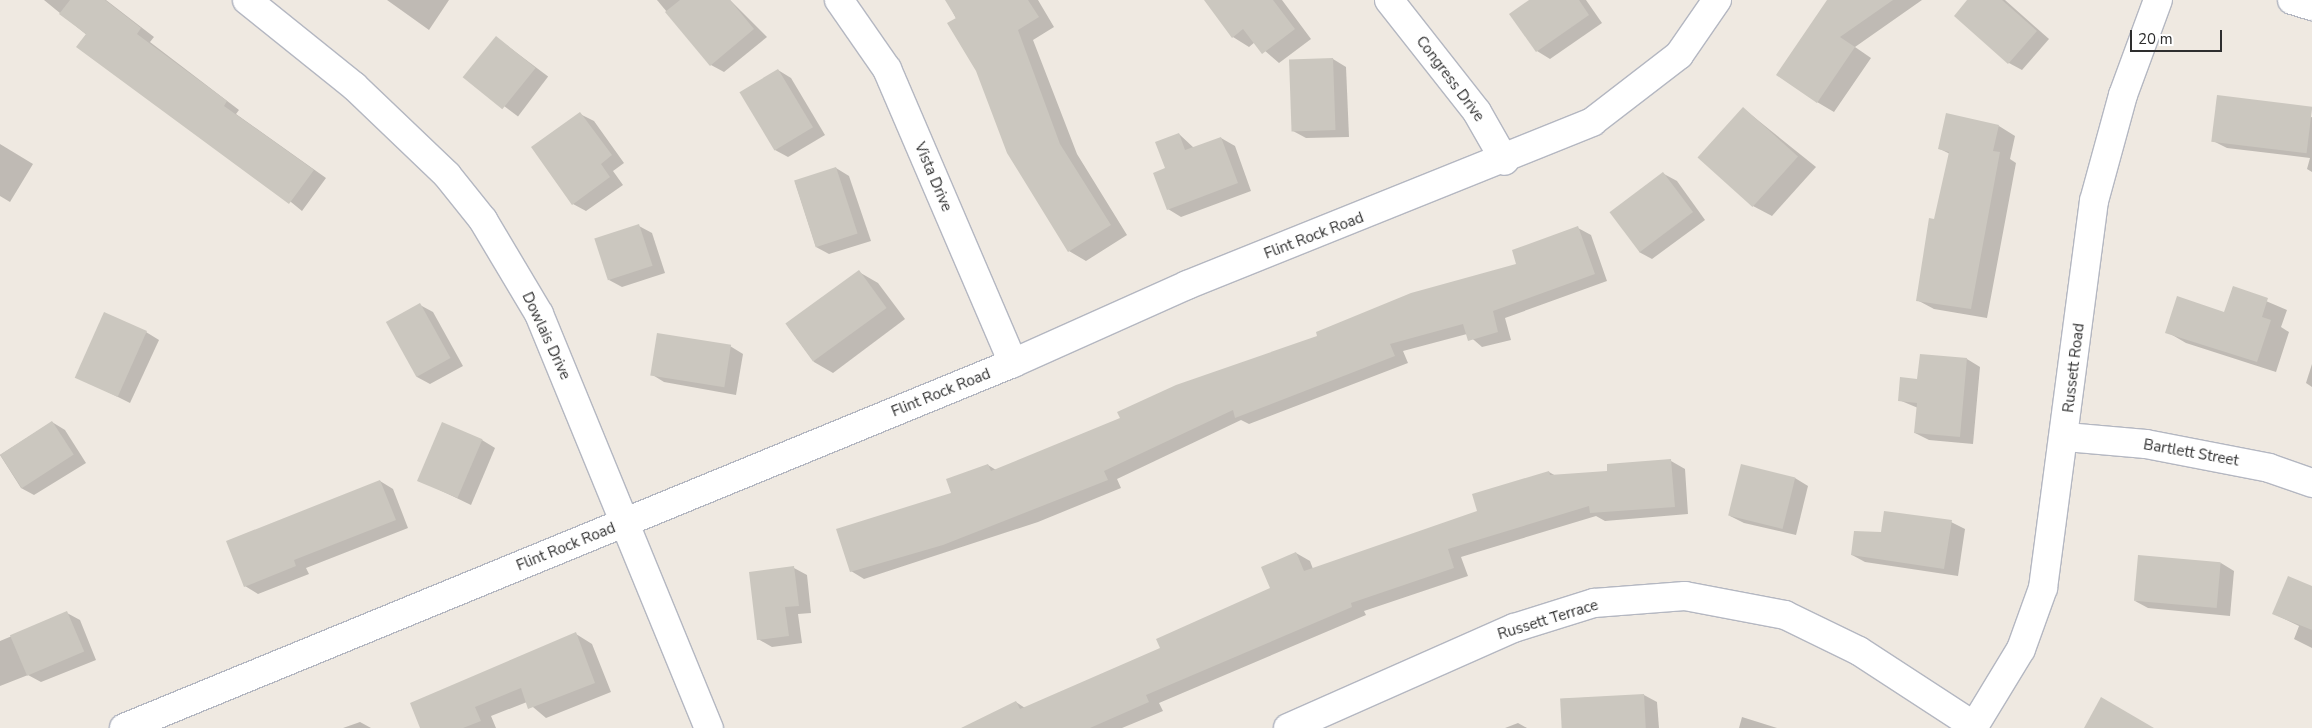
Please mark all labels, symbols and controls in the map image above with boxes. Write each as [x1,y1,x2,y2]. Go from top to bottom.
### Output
scale bar [2132,20,2224,52]
text: 20 m [2138,29,2173,49]
street label: Congress Drive [1412,33,1488,125]
street label: Vista Drive [910,140,956,214]
street label: Flint Rock Road [1262,209,1366,263]
street label: Dowlais Drive [518,289,574,383]
street label: Russett Road [2060,322,2088,414]
street label: Flint Rock Road [889,365,993,421]
street label: Bartlett Street [2142,436,2240,470]
street label: Flint Rock Road [514,519,618,575]
street label: Russett Terrace [1496,596,1600,644]

